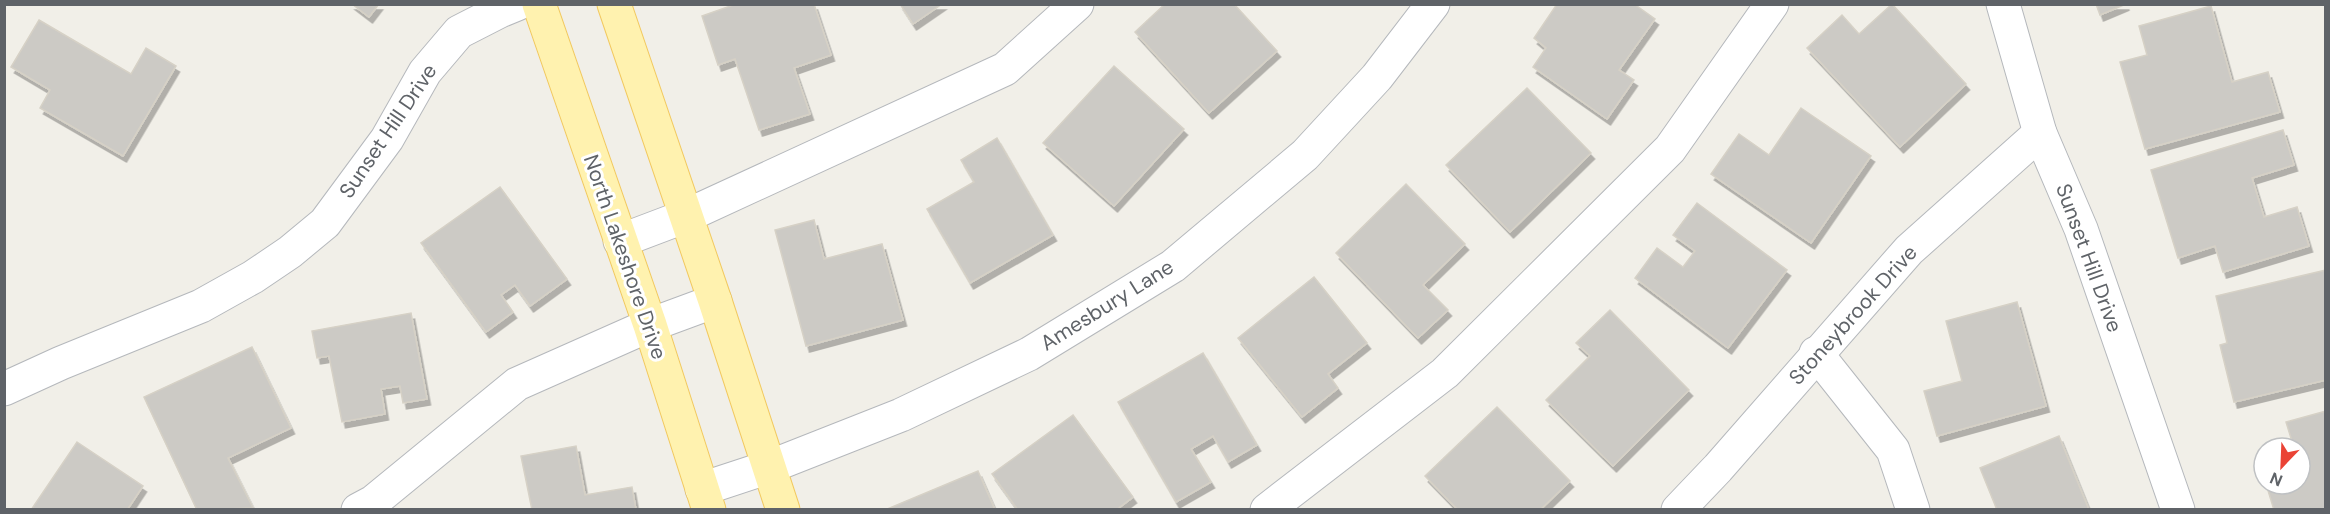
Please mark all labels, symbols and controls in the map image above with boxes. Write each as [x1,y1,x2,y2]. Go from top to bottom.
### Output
street label: Sunset Hill Drive [333,58,443,204]
street label: North Lakeshore Drive [577,151,673,363]
street label: Sunset Hill Drive [2049,180,2129,336]
street label: Stoneybrook Drive [1783,239,1923,391]
street label: Amesbury Lane [1035,253,1179,357]
north arrow [2252,436,2312,496]
text: N [2267,467,2286,491]

